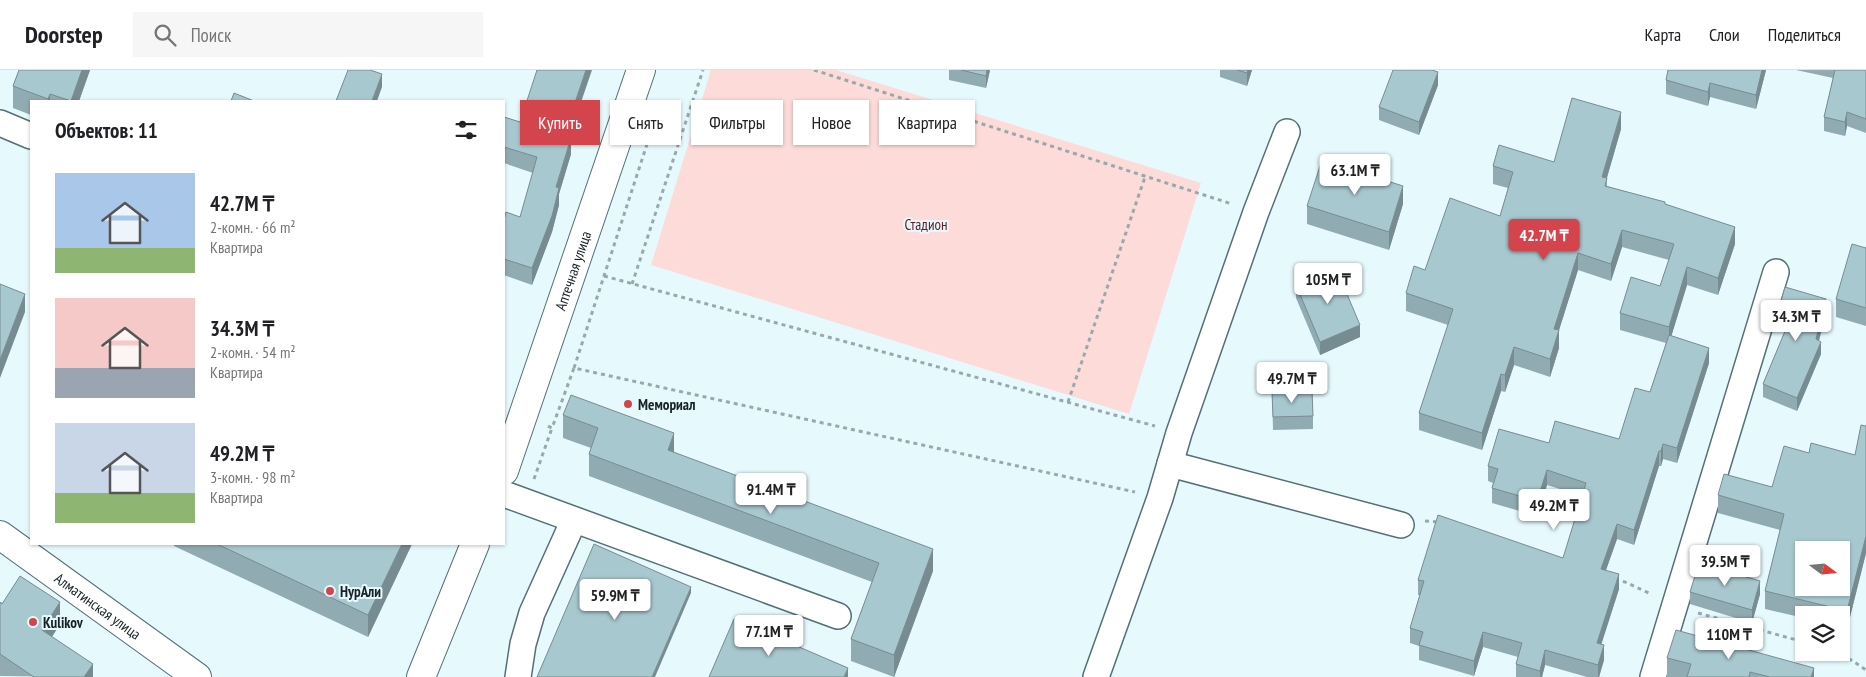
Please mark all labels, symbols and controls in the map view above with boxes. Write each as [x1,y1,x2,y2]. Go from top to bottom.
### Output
search box [133,12,483,57]
text: Doorstep [25,19,103,50]
icon: search [151,21,179,49]
text: Поиск [191,23,231,47]
text: Карта [1644,23,1681,46]
text: Слои [1709,23,1740,46]
text: Поделиться [1768,23,1841,46]
chip: Купить [520,100,600,145]
chip: Снять [610,100,681,145]
chip: Фильтры [691,100,783,145]
chip: Новое [793,100,869,145]
chip: Квартира [879,100,975,145]
icon: filters [452,116,480,144]
text: Объектов: 11 [55,117,158,144]
pin: 63.1M ₸ [1309,154,1401,196]
text: 63.1M ₸ [1331,160,1379,180]
text: 42.7M ₸ [210,190,274,217]
icon: home [95,193,155,253]
park label: Стадион [904,215,948,234]
text: 2-комн. · 66 m² [210,217,296,237]
pin: 42.7M ₸ [1498,218,1590,261]
text: 42.7M ₸ [1520,225,1568,245]
street label: Аптечная улица [550,228,595,313]
text: Квартира [210,237,263,257]
pin: 105M ₸ [1287,262,1369,305]
text: 105M ₸ [1305,269,1351,289]
pin: 34.3M ₸ [1750,300,1842,342]
text: 34.3M ₸ [1772,306,1820,326]
text: 34.3M ₸ [210,315,274,342]
icon: home [95,318,155,378]
text: 2-комн. · 54 m² [210,342,296,362]
text: Квартира [210,362,263,382]
pin: 49.7M ₸ [1246,362,1338,404]
text: 49.7M ₸ [1268,368,1316,388]
place label: Мемориал [638,395,696,414]
marker: Мемориал [622,398,634,410]
text: 49.2M ₸ [210,440,274,467]
icon: home [95,443,155,503]
text: 3-комн. · 98 m² [210,467,296,487]
pin: 91.4M ₸ [725,472,817,515]
text: 91.4M ₸ [747,479,795,499]
text: Квартира [210,487,263,507]
pin: 49.2M ₸ [1508,488,1600,531]
text: 49.2M ₸ [1530,495,1578,515]
north arrow [1795,541,1850,596]
map controls [1795,541,1850,661]
pin: 39.5M ₸ [1679,544,1771,587]
text: 39.5M ₸ [1701,551,1749,571]
street label: Алматинская улица [51,568,145,643]
pin: 59.9M ₸ [569,578,661,621]
place label: НурАли [340,582,381,601]
marker: НурАли [324,585,336,597]
text: 59.9M ₸ [591,585,639,605]
button: layers [1795,606,1850,661]
place label: Kulikov [43,613,84,632]
pin: 77.1M ₸ [723,614,815,657]
marker: Kulikov [27,616,39,628]
pin: 110M ₸ [1688,618,1770,660]
text: 77.1M ₸ [745,621,793,641]
text: 110M ₸ [1706,624,1752,644]

